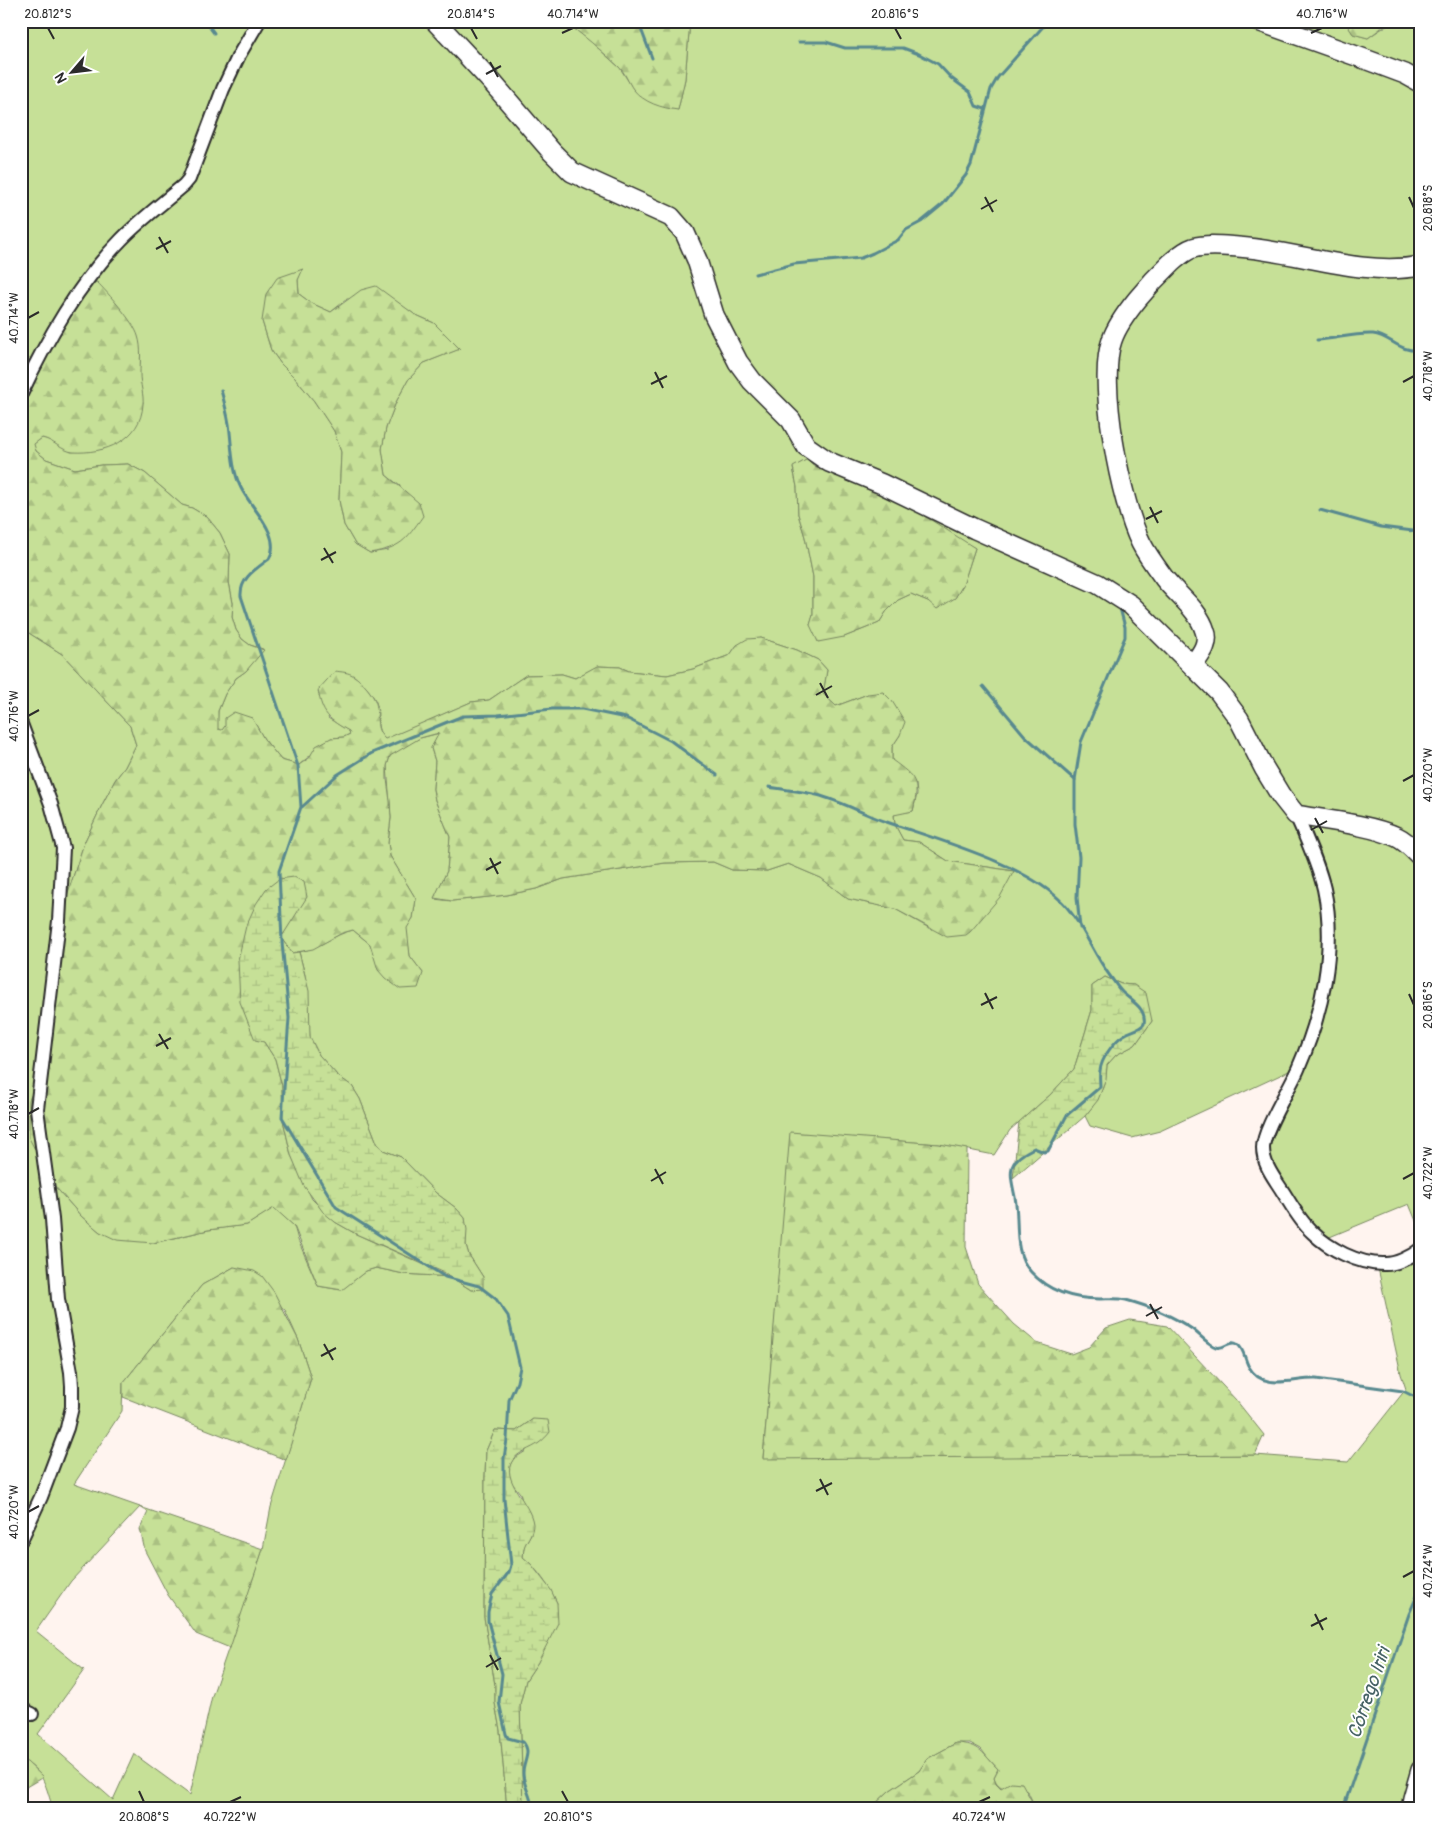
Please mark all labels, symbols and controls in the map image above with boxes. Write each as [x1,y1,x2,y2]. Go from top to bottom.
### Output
text: 20.812°S [24,7,72,22]
text: 20.814°S [447,7,495,22]
text: 40.714°W [547,7,599,22]
text: 20.816°S [871,7,919,22]
text: 40.716°W [1296,7,1348,22]
north arrow [48,48,98,98]
text: N [51,70,71,86]
text: 20.818°S [1421,185,1436,231]
text: 40.714°W [7,292,22,344]
text: 40.718°W [1421,351,1436,401]
text: 40.716°W [7,690,22,742]
text: 40.720°W [1421,748,1436,802]
text: 20.816°S [1421,981,1436,1029]
text: 40.718°W [7,1089,22,1139]
text: 40.722°W [1421,1146,1436,1200]
text: 40.720°W [7,1485,22,1539]
text: 40.724°W [1421,1544,1436,1598]
water label: Córrego Iriri [1342,1642,1397,1741]
text: 20.808°S [119,1810,169,1825]
text: 40.722°W [203,1810,257,1825]
text: 20.810°S [544,1810,592,1825]
text: 40.724°W [952,1810,1006,1825]

